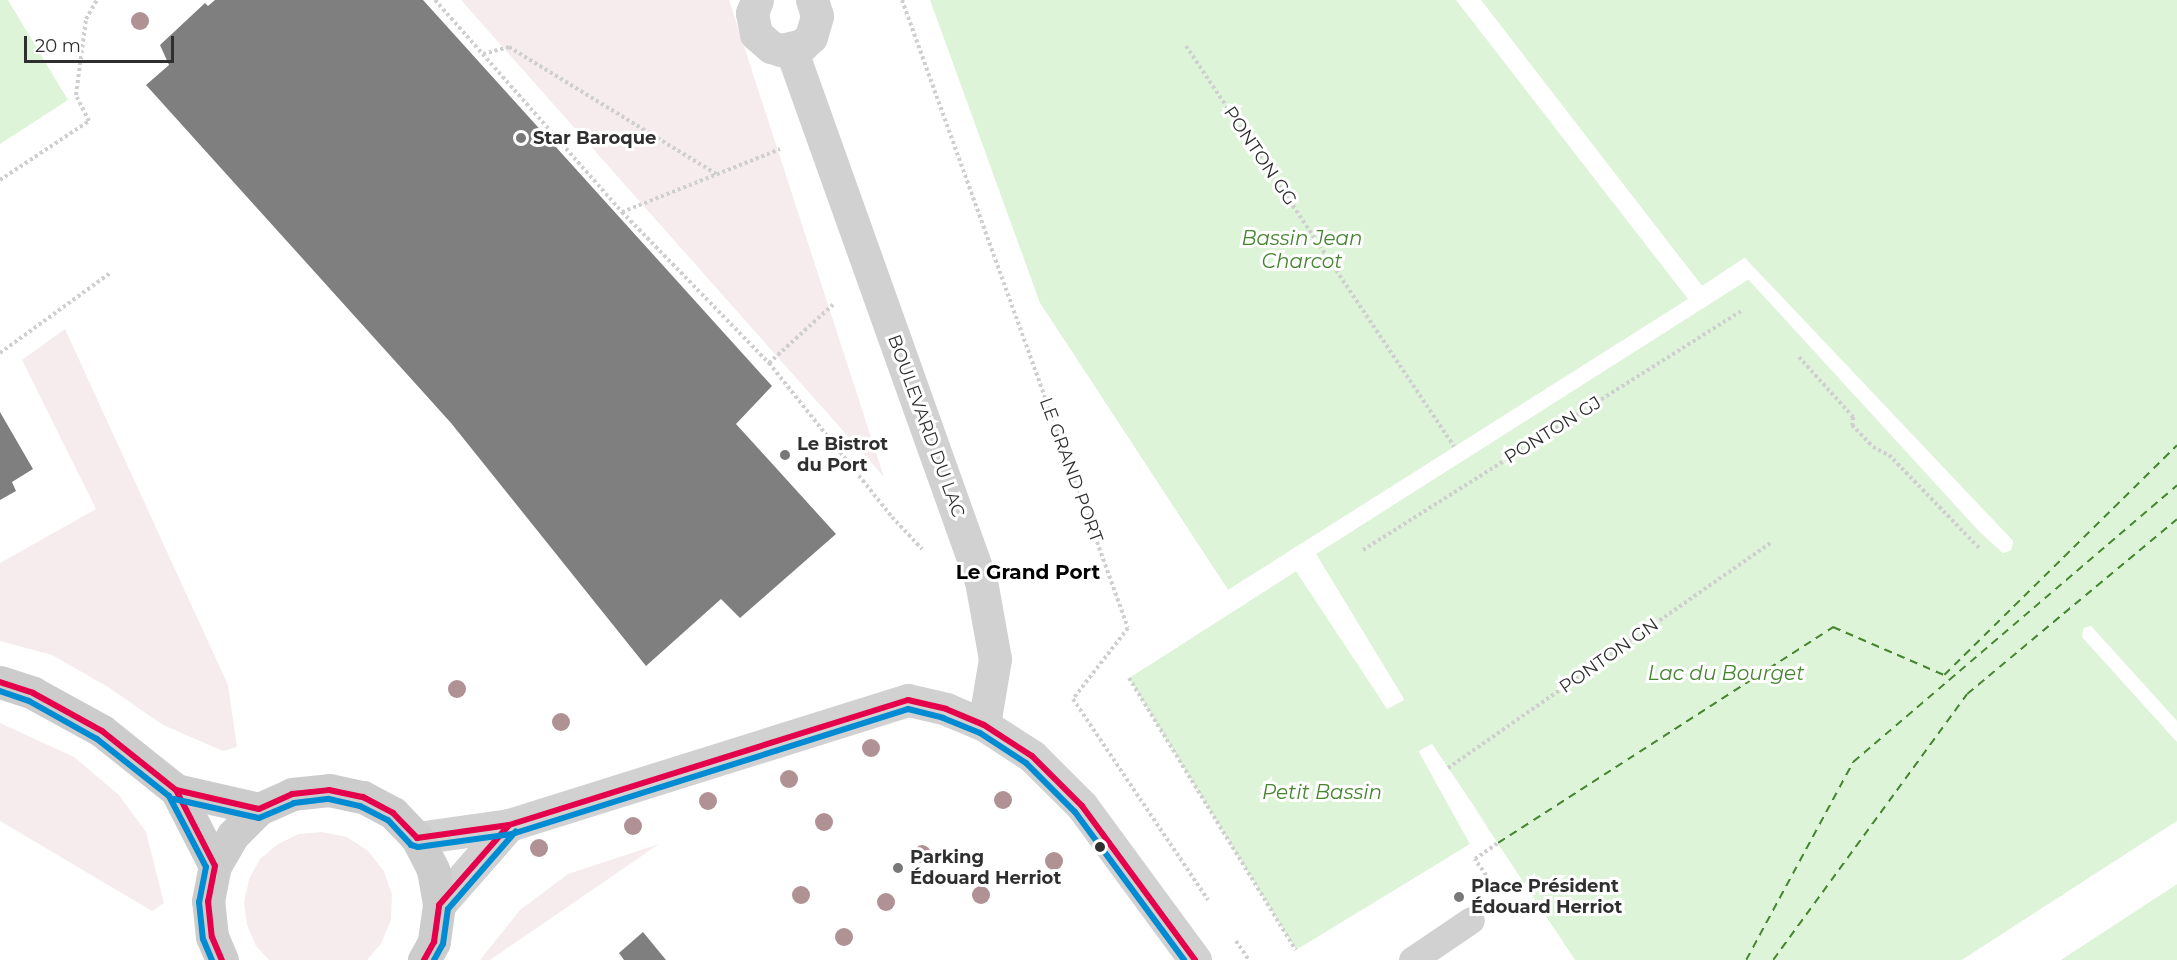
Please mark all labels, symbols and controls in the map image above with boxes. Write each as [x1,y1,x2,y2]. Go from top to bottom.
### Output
scale bar [27,24,177,62]
text: 20 m [35,35,81,57]
street label: PONTON GG [1219,102,1301,210]
place label: Star Baroque [533,127,656,149]
marker: Star Baroque [514,131,528,145]
water label: Bassin Jean Charcot [1241,226,1363,273]
street label: BOULEVARD DU LAC [883,332,969,520]
street label: PONTON GJ [1501,392,1605,468]
street label: LE GRAND PORT [1035,395,1107,545]
place label: Le Bistrot du Port [797,434,888,476]
marker: Le Bistrot du Port [778,448,792,462]
district label: Le Grand Port [956,560,1100,584]
street label: PONTON GN [1555,614,1663,698]
water label: Lac du Bourget [1648,661,1804,685]
water label: Petit Bassin [1262,780,1382,804]
unlabelled marker [1094,841,1106,853]
place label: Parking Édouard Herriot [910,847,1061,890]
marker: Parking Édouard Herriot [891,861,905,875]
place label: Place Président Édouard Herriot [1471,876,1622,918]
marker: Place Président Édouard Herriot [1452,890,1466,904]

